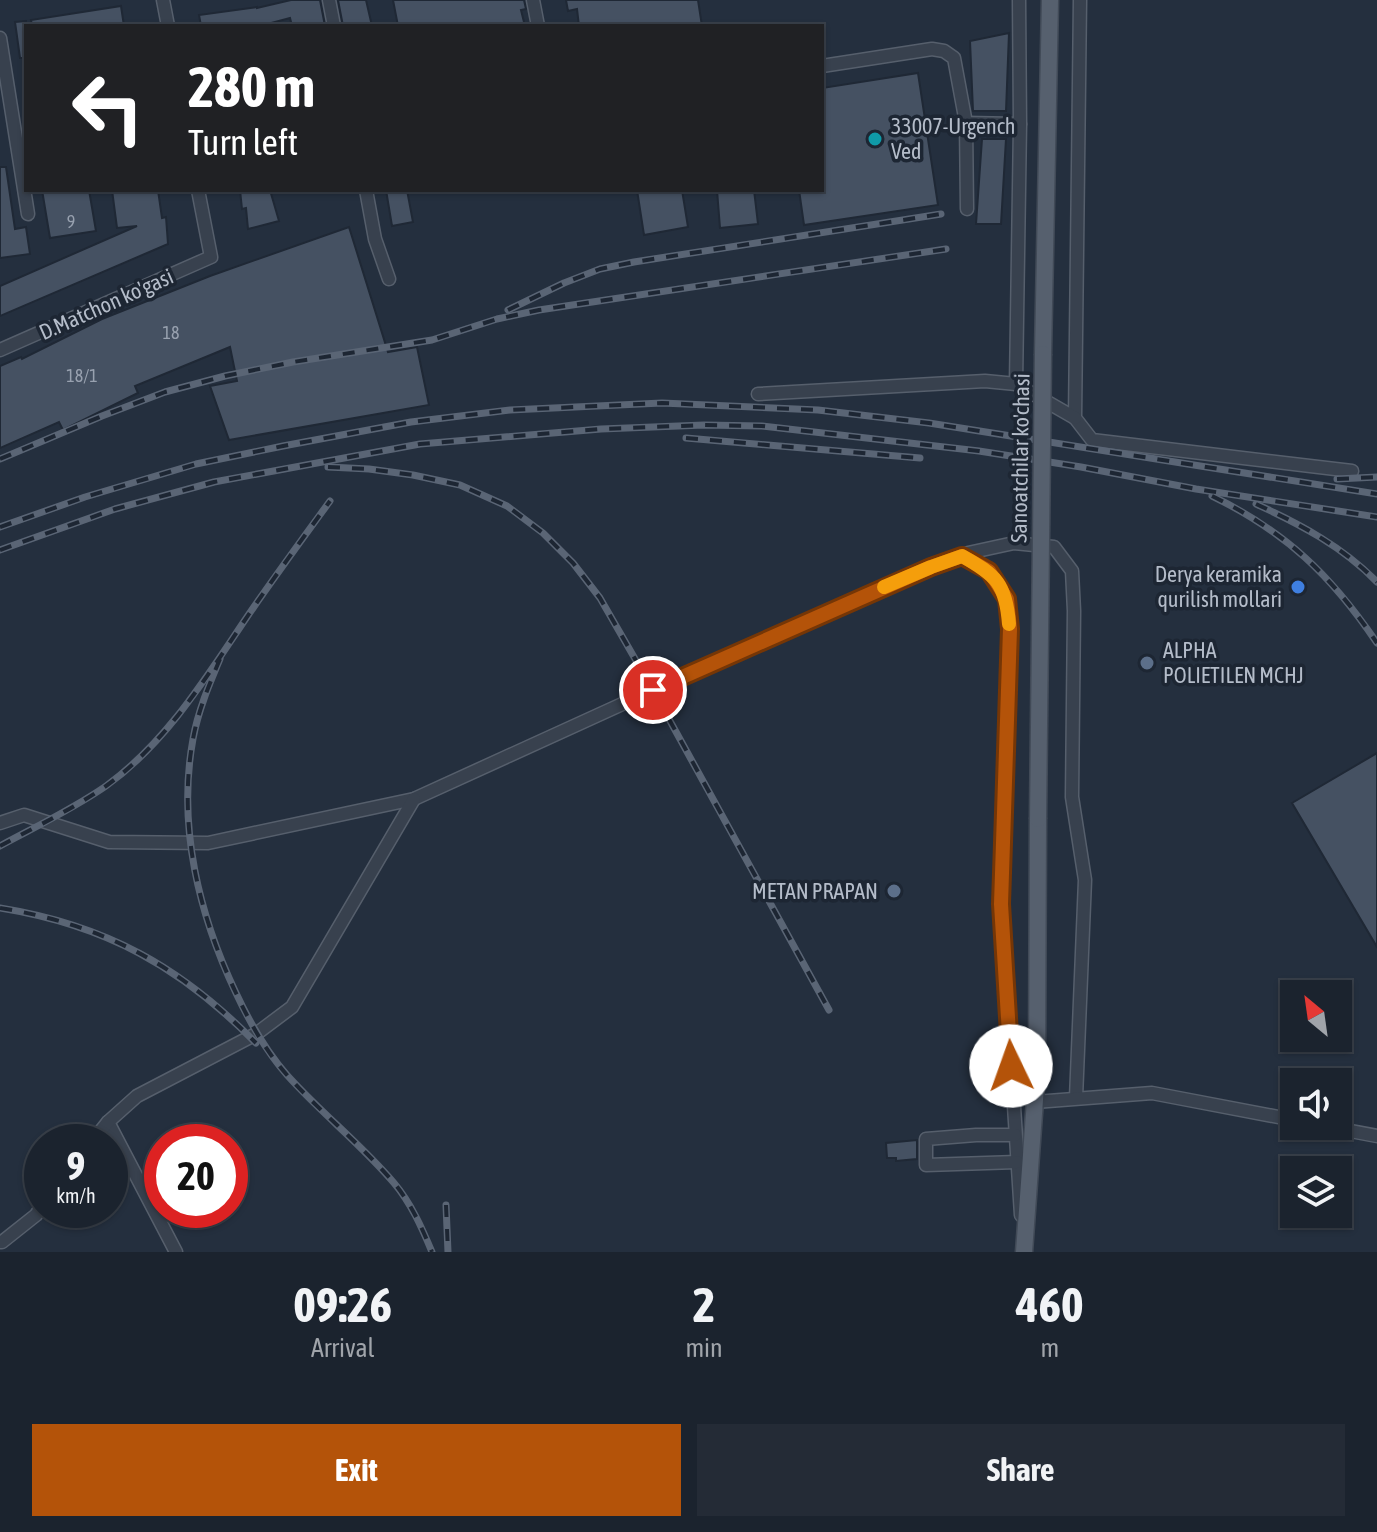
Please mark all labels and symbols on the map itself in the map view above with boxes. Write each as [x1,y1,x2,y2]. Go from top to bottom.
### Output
place label: 33007-Urgench Ved [891,113,1016,164]
marker: 33007-Urgench Ved [866,130,884,148]
house number: 9 [67,211,75,232]
street label: D.Matchon ko'gasi [35,263,177,345]
house number: 18 [163,322,179,343]
house number: 18/1 [66,365,98,386]
street label: Sanoatchilar ko'chasi [1006,373,1034,543]
place label: Derya keramika qurilish mollari [1155,561,1282,612]
marker: Derya keramika qurilish mollari [1289,578,1307,596]
place label: ALPHA POLIETILEN MCHJ [1163,637,1304,688]
marker: ALPHA POLIETILEN MCHJ [1138,654,1156,672]
pin [619,656,687,724]
place label: METAN PRAPAN [752,878,878,904]
marker: METAN PRAPAN [885,882,903,900]
north arrow [1280,980,1352,1052]
position arrow [969,1024,1053,1108]
speed limit sign: 20 [144,1124,248,1228]

